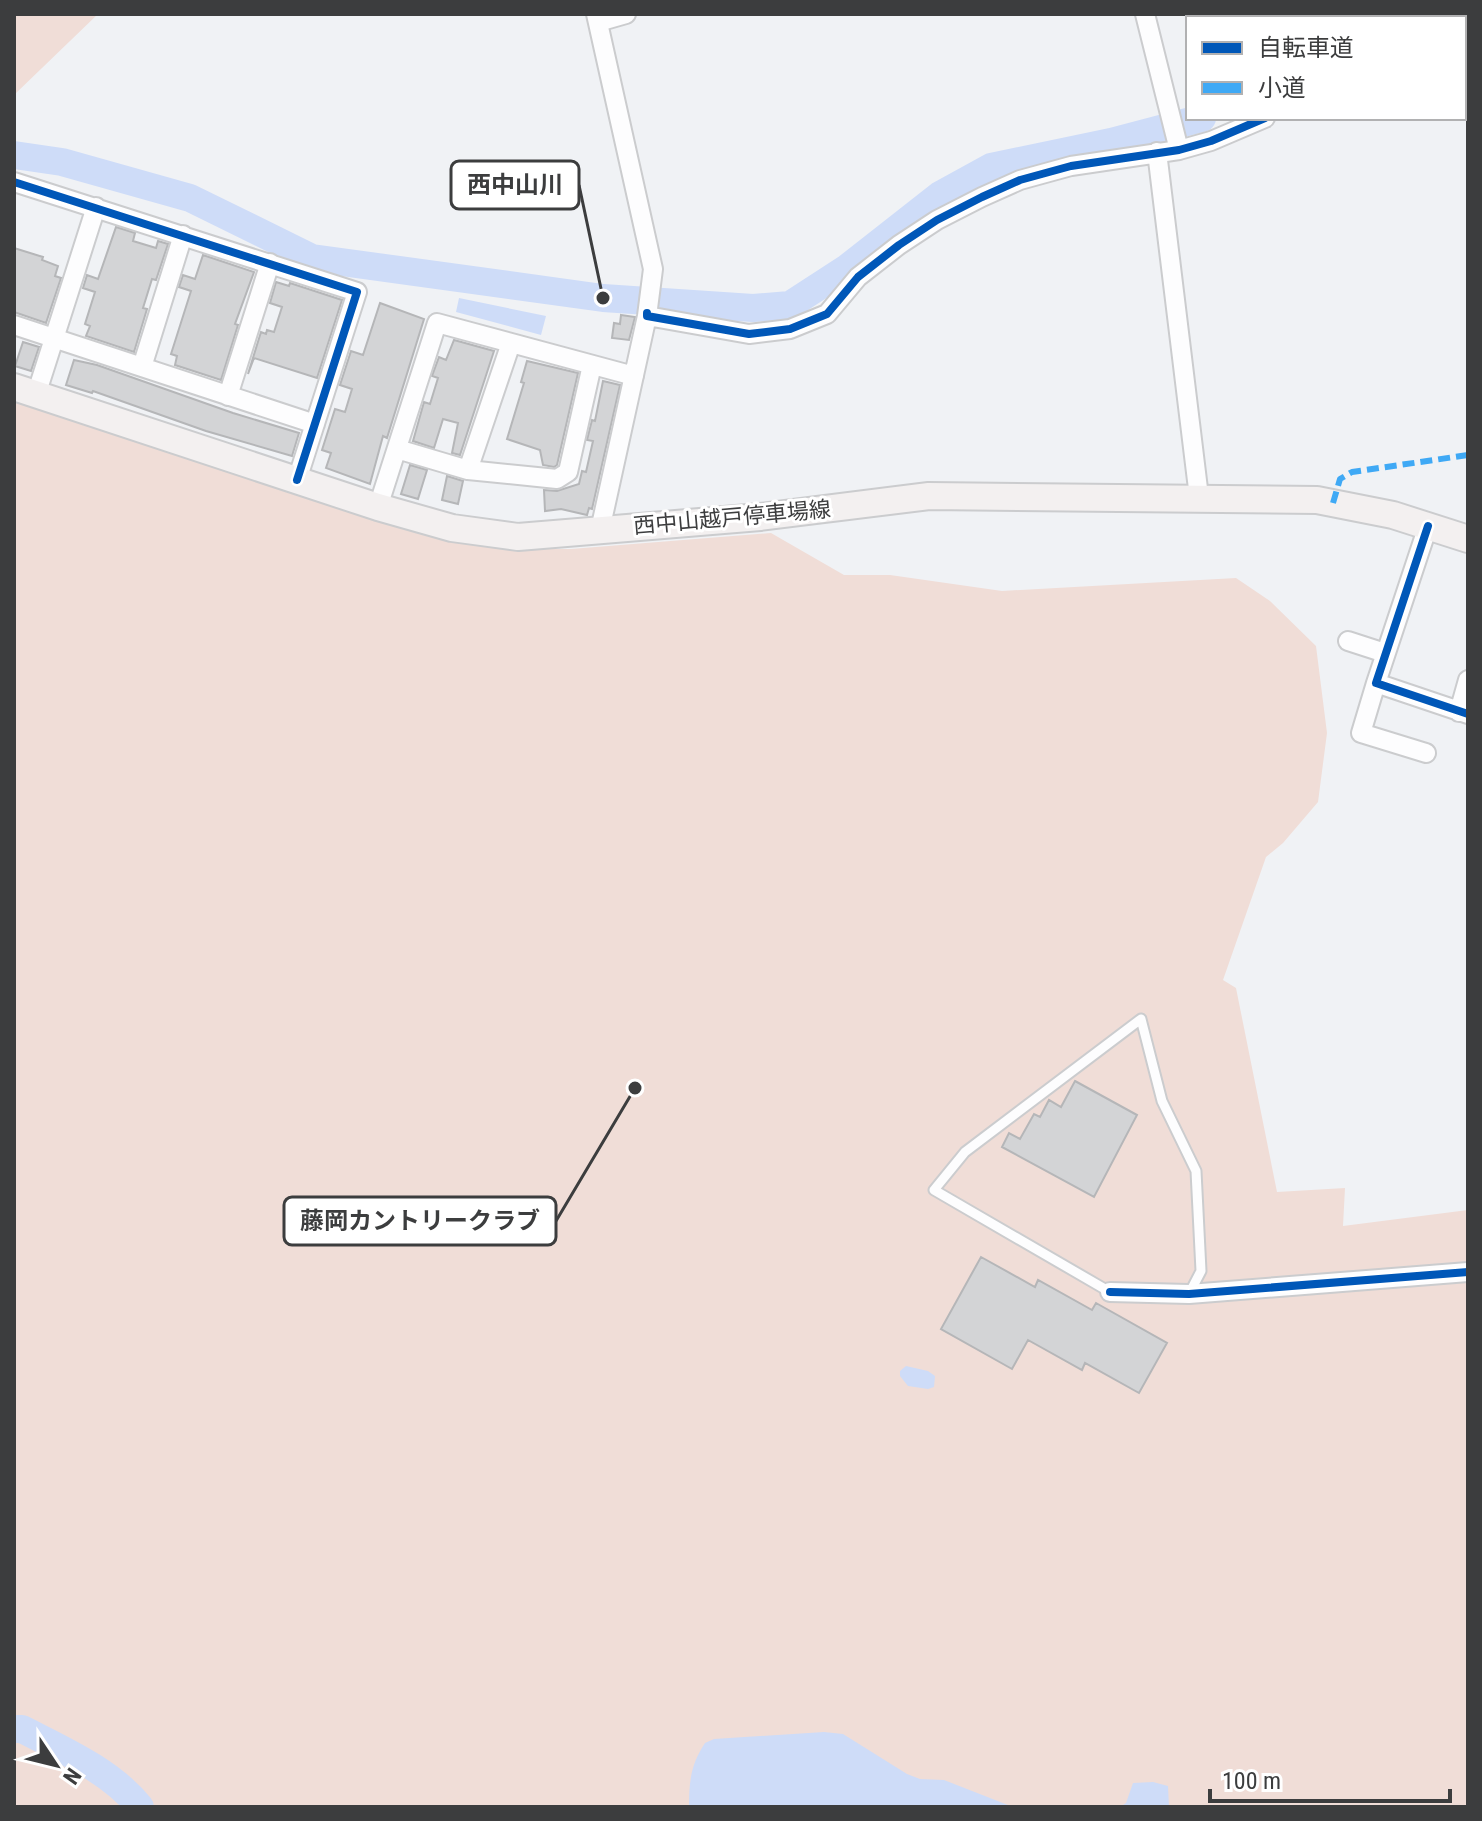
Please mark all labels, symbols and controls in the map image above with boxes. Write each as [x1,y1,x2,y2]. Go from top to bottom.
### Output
legend [1186,16,1466,120]
text: 自転車道 [1258,34,1354,62]
text: 小道 [1258,74,1306,102]
callout: 西中山川 [451,161,579,209]
text: 西中山川 [467,171,563,199]
street label: 西中山越戸停車場線 [632,496,832,539]
callout: 藤岡カントリークラブ [284,1197,556,1245]
text: 藤岡カントリークラブ [300,1207,540,1235]
north arrow [16,1725,96,1805]
scale bar [1210,1753,1450,1803]
text: N [58,1763,86,1789]
text: 100 m [1222,1767,1281,1795]

